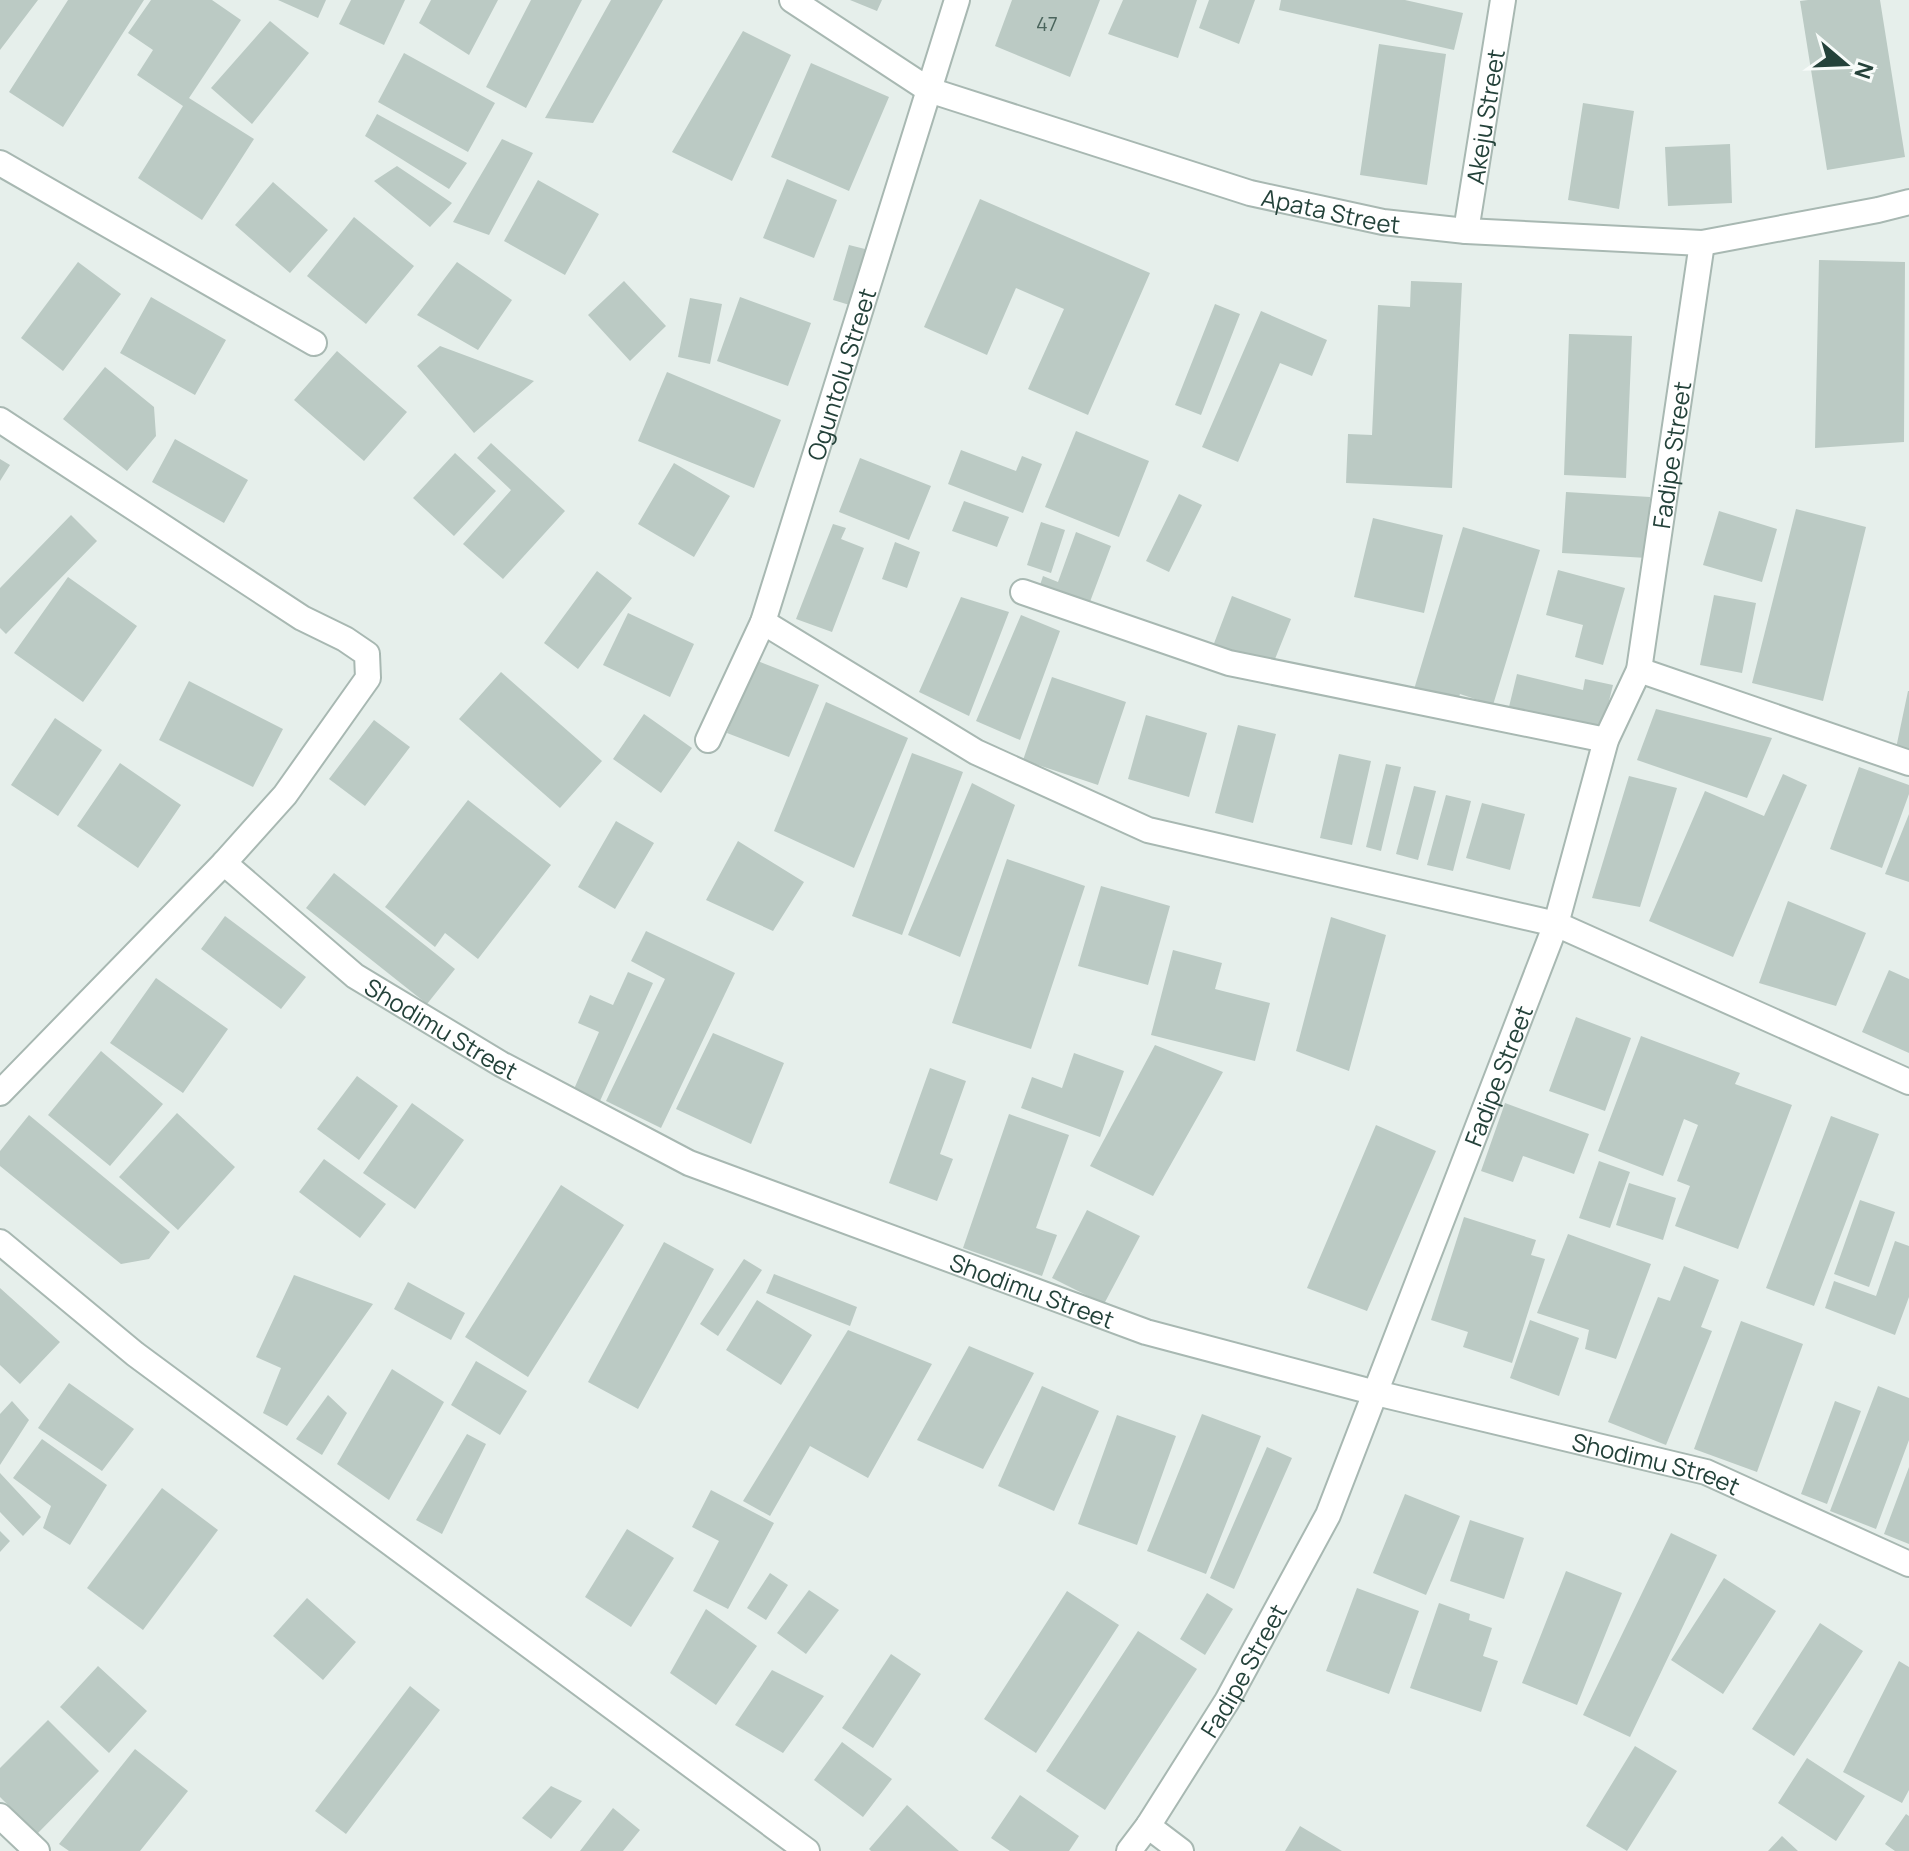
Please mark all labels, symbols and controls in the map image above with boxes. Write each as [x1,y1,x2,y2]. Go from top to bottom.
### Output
house number: 47 [1036,10,1058,37]
north arrow [1805,24,1885,104]
street label: Akeju Street [1457,46,1511,186]
text: N [1847,58,1881,83]
street label: Apata Street [1259,180,1402,240]
street label: Oguntolu Street [798,284,883,464]
street label: Fadipe Street [1644,379,1698,531]
street label: Shodimu Street [359,969,524,1087]
street label: Fadipe Street [1455,1000,1540,1151]
street label: Shodimu Street [945,1244,1119,1335]
street label: Shodimu Street [1569,1424,1746,1502]
street label: Fadipe Street [1192,1597,1293,1743]

